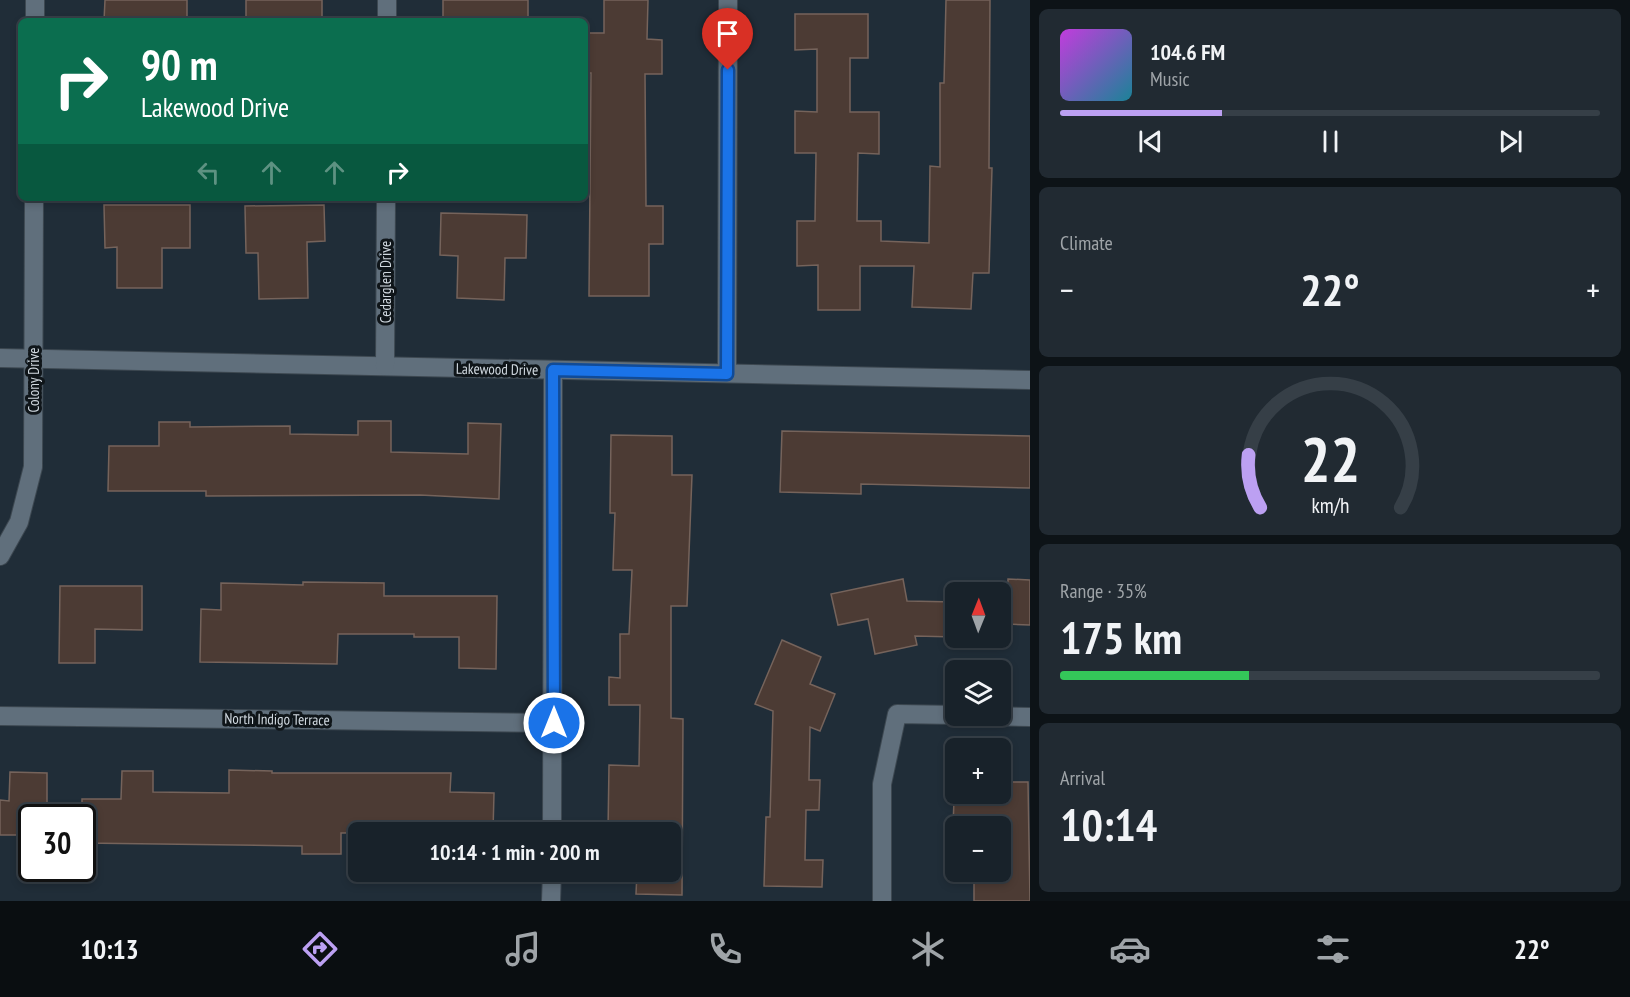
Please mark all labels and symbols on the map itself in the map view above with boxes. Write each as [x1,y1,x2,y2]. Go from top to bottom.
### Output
pin [702,8,753,70]
street label: Cedarglen Drive [376,241,395,323]
street label: Colony Drive [24,347,43,413]
street label: Lakewood Drive [456,359,538,379]
north arrow [945,582,1011,648]
position arrow [522,691,586,755]
street label: North Indigo Terrace [224,709,330,729]
speed limit sign: 30 [18,804,96,882]

